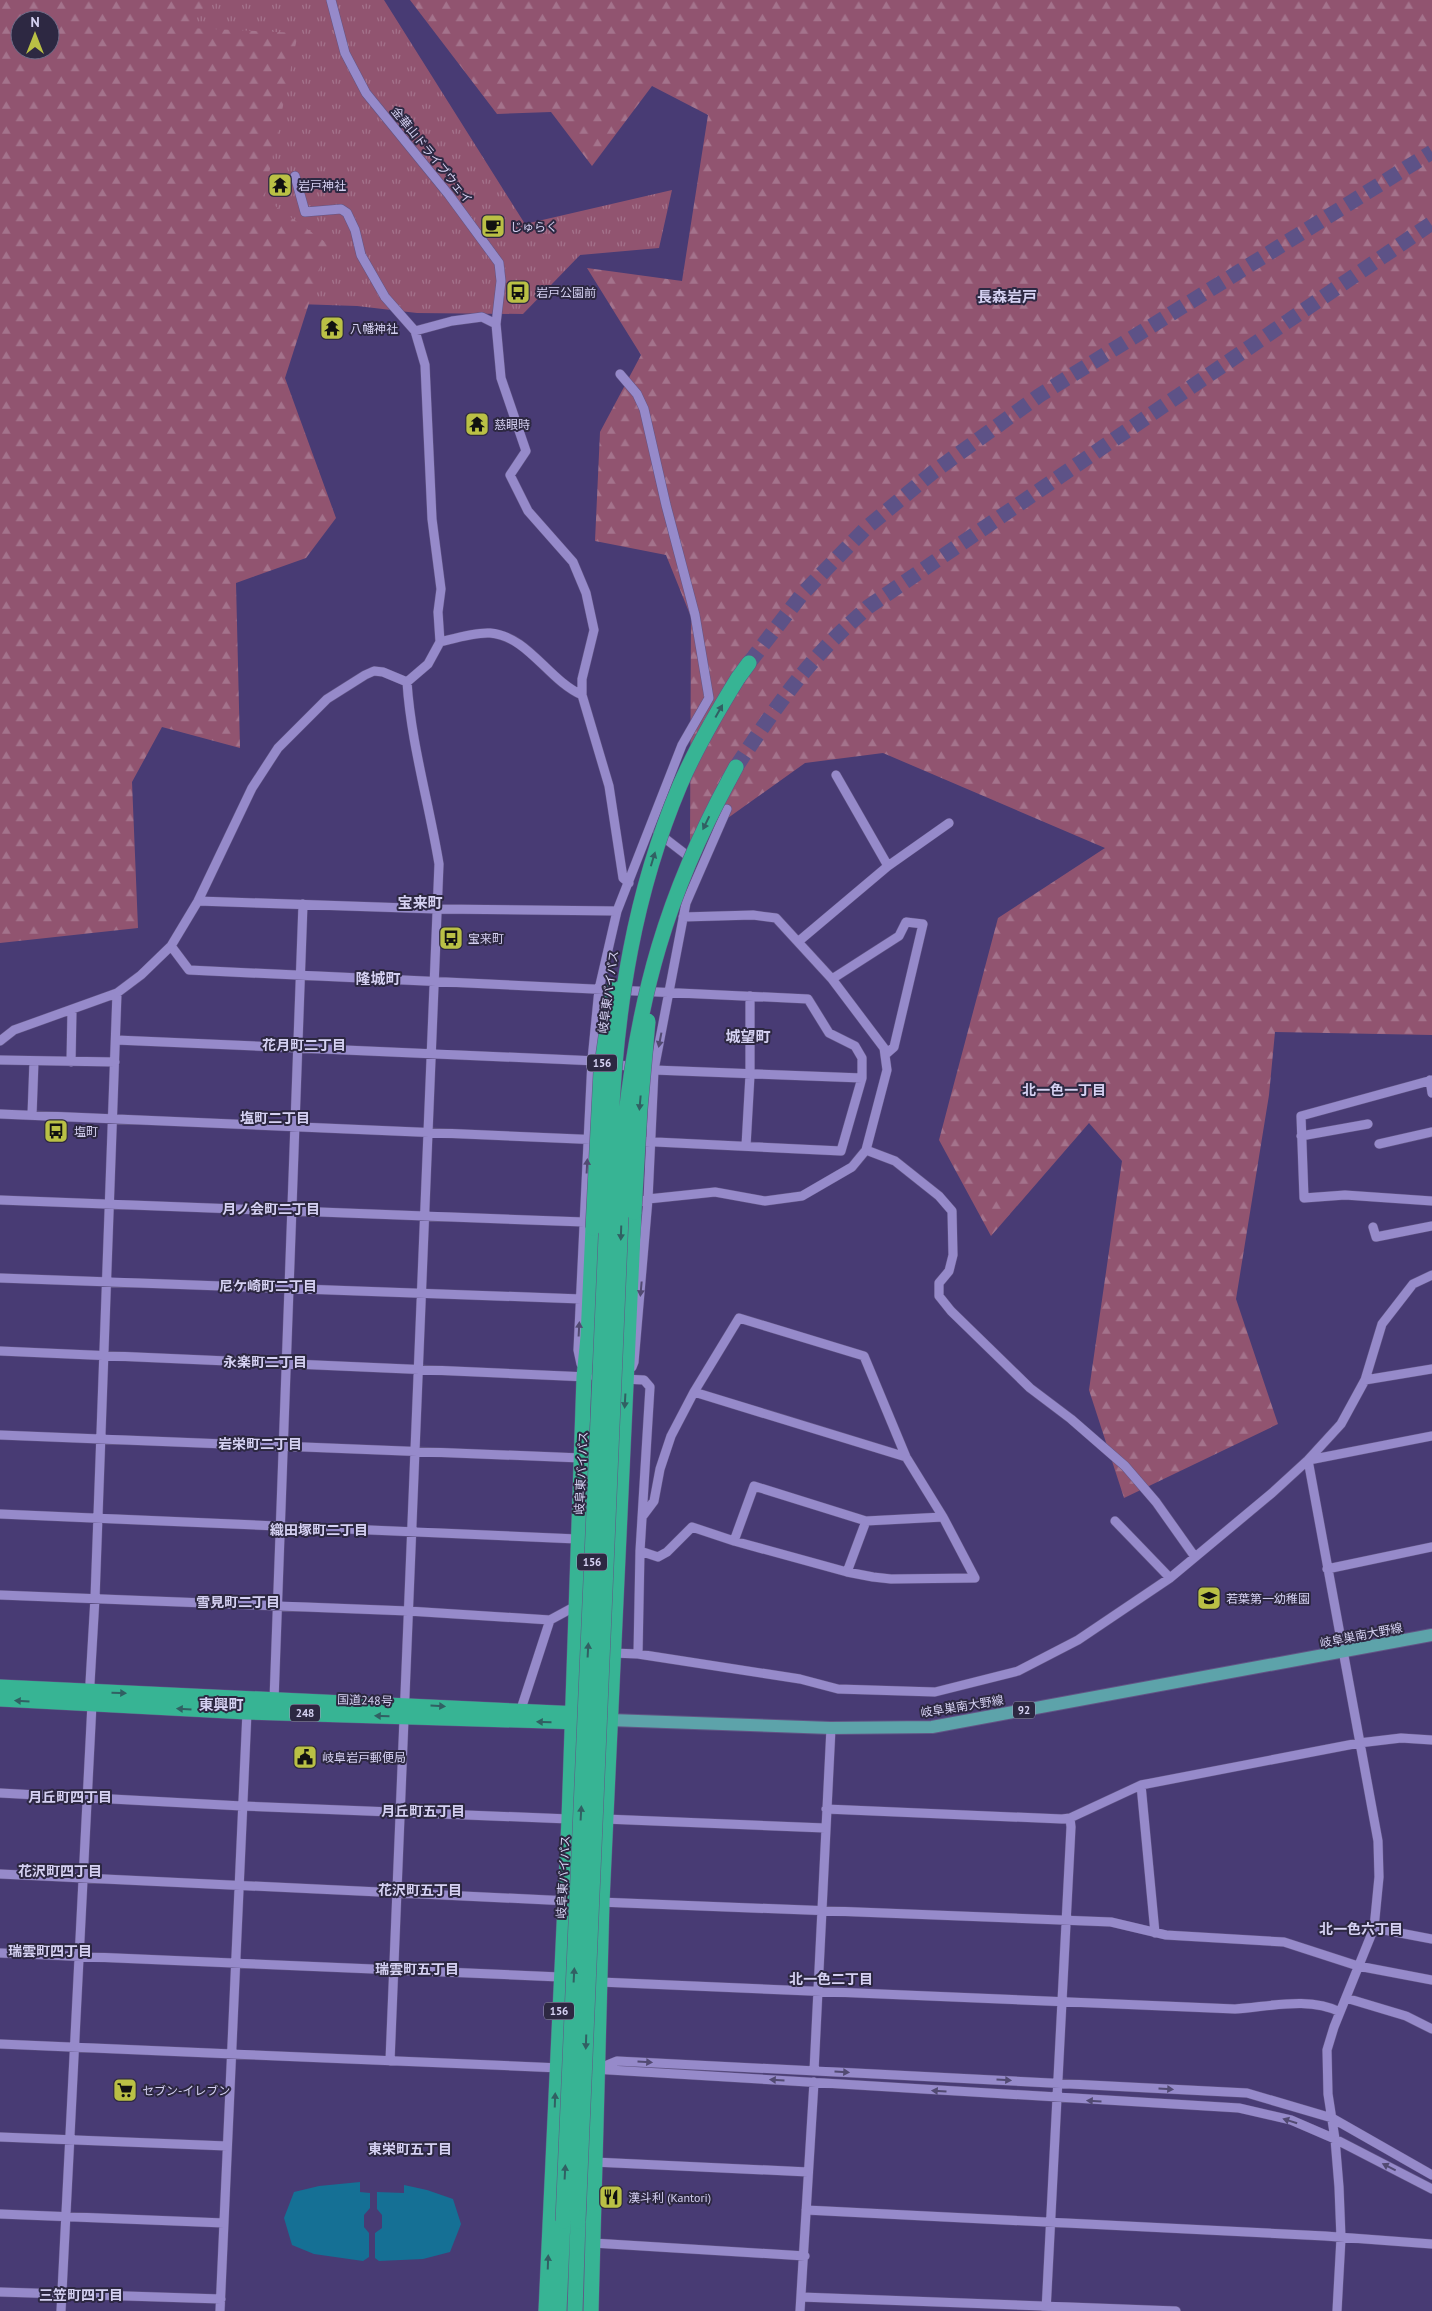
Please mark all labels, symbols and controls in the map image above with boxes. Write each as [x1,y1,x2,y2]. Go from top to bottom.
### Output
north arrow [10,10,60,60]
text: N [30,13,40,31]
street label: 金華山ドライブウェイ [388,104,476,206]
temple icon: 岩戸神社 [267,172,293,198]
place label: 岩戸神社 [298,178,346,193]
cafe icon: じゅらく [480,213,506,239]
place label: じゅらく [510,219,558,234]
bus stop icon: 岩戸公園前 [505,279,531,305]
place label: 岩戸公園前 [536,285,596,300]
district label: 長森岩戸 [977,287,1037,306]
temple icon: 八幡神社 [319,315,345,341]
place label: 八幡神社 [350,321,398,336]
temple icon: 慈眼時 [464,411,490,437]
place label: 慈眼時 [494,417,530,432]
one-way arrow [714,704,723,717]
one-way arrow [702,816,710,830]
one-way arrow [650,851,658,866]
district label: 宝来町 [397,893,443,912]
bus stop icon: 宝来町 [438,925,464,951]
place label: 宝来町 [468,931,504,946]
street label: 岐阜東バイパス [595,949,621,1035]
district label: 隆城町 [355,969,401,988]
district label: 城望町 [725,1027,771,1046]
one-way arrow [656,1032,664,1048]
district label: 花月町二丁目 [262,1036,346,1054]
road number: 156 [587,1054,617,1072]
district label: 北一色一丁目 [1022,1081,1106,1099]
one-way arrow [636,1095,644,1111]
district label: 塩町二丁目 [240,1109,310,1127]
bus stop icon: 塩町 [43,1118,69,1144]
place label: 塩町 [74,1124,98,1139]
one-way arrow [583,1158,591,1174]
district label: 月ノ会町二丁目 [222,1200,320,1218]
one-way arrow [617,1225,625,1241]
district label: 尼ケ崎町二丁目 [219,1277,317,1295]
one-way arrow [636,1281,644,1297]
one-way arrow [576,1321,584,1337]
district label: 永楽町二丁目 [223,1353,307,1371]
one-way arrow [621,1393,629,1409]
street label: 岐阜東バイパス [571,1431,591,1515]
district label: 岩栄町二丁目 [218,1435,302,1453]
district label: 織田塚町二丁目 [270,1521,368,1539]
road number: 156 [577,1554,607,1570]
school or university icon: 若葉第一幼稚園 [1196,1585,1222,1611]
place label: 若葉第一幼稚園 [1226,1591,1310,1606]
district label: 雪見町二丁目 [196,1593,280,1611]
street label: 岐阜巣南大野線 [1318,1620,1404,1650]
one-way arrow [584,1642,592,1658]
one-way arrow [111,1689,127,1697]
street label: 国道248号 [337,1692,393,1708]
street label: 岐阜巣南大野線 [919,1692,1005,1720]
district label: 東興町 [198,1695,244,1714]
one-way arrow [14,1696,30,1704]
one-way arrow [431,1702,447,1710]
road number: 92 [1013,1702,1035,1718]
one-way arrow [176,1704,192,1712]
road number: 248 [290,1705,320,1722]
one-way arrow [373,1711,389,1719]
one-way arrow [536,1718,552,1726]
public building icon: 岐阜岩戸郵便局 [292,1744,318,1770]
place label: 岐阜岩戸郵便局 [322,1750,406,1765]
district label: 月丘町四丁目 [28,1788,112,1806]
district label: 月丘町五丁目 [381,1802,465,1820]
one-way arrow [577,1804,585,1820]
street label: 岐阜東バイパス [553,1835,573,1919]
district label: 花沢町四丁目 [18,1862,102,1880]
district label: 花沢町五丁目 [378,1881,462,1899]
district label: 北一色六丁目 [1319,1920,1403,1938]
district label: 瑞雲町四丁目 [8,1942,92,1960]
district label: 瑞雲町五丁目 [375,1960,459,1978]
one-way arrow [570,1967,578,1983]
district label: 北一色二丁目 [789,1970,873,1988]
road number: 156 [544,2002,574,2020]
one-way arrow [582,2035,590,2051]
one-way arrow [637,2059,653,2067]
one-way arrow [834,2069,850,2077]
one-way arrow [768,2076,784,2084]
supermarket icon: セブン-イレブン [112,2077,138,2103]
one-way arrow [996,2077,1012,2085]
place label: セブン-イレブン [142,2083,230,2098]
one-way arrow [1159,2085,1175,2093]
one-way arrow [931,2087,947,2095]
one-way arrow [551,2092,559,2108]
one-way arrow [1086,2097,1102,2105]
one-way arrow [1283,2117,1298,2124]
district label: 東栄町五丁目 [368,2140,452,2158]
one-way arrow [1381,2163,1396,2171]
one-way arrow [561,2164,569,2180]
restaurant icon: 漢斗利 (Kantori) [598,2184,624,2210]
place label: 漢斗利 (Kantori) [628,2190,711,2205]
one-way arrow [544,2254,552,2270]
district label: 三笠町四丁目 [39,2286,123,2304]

